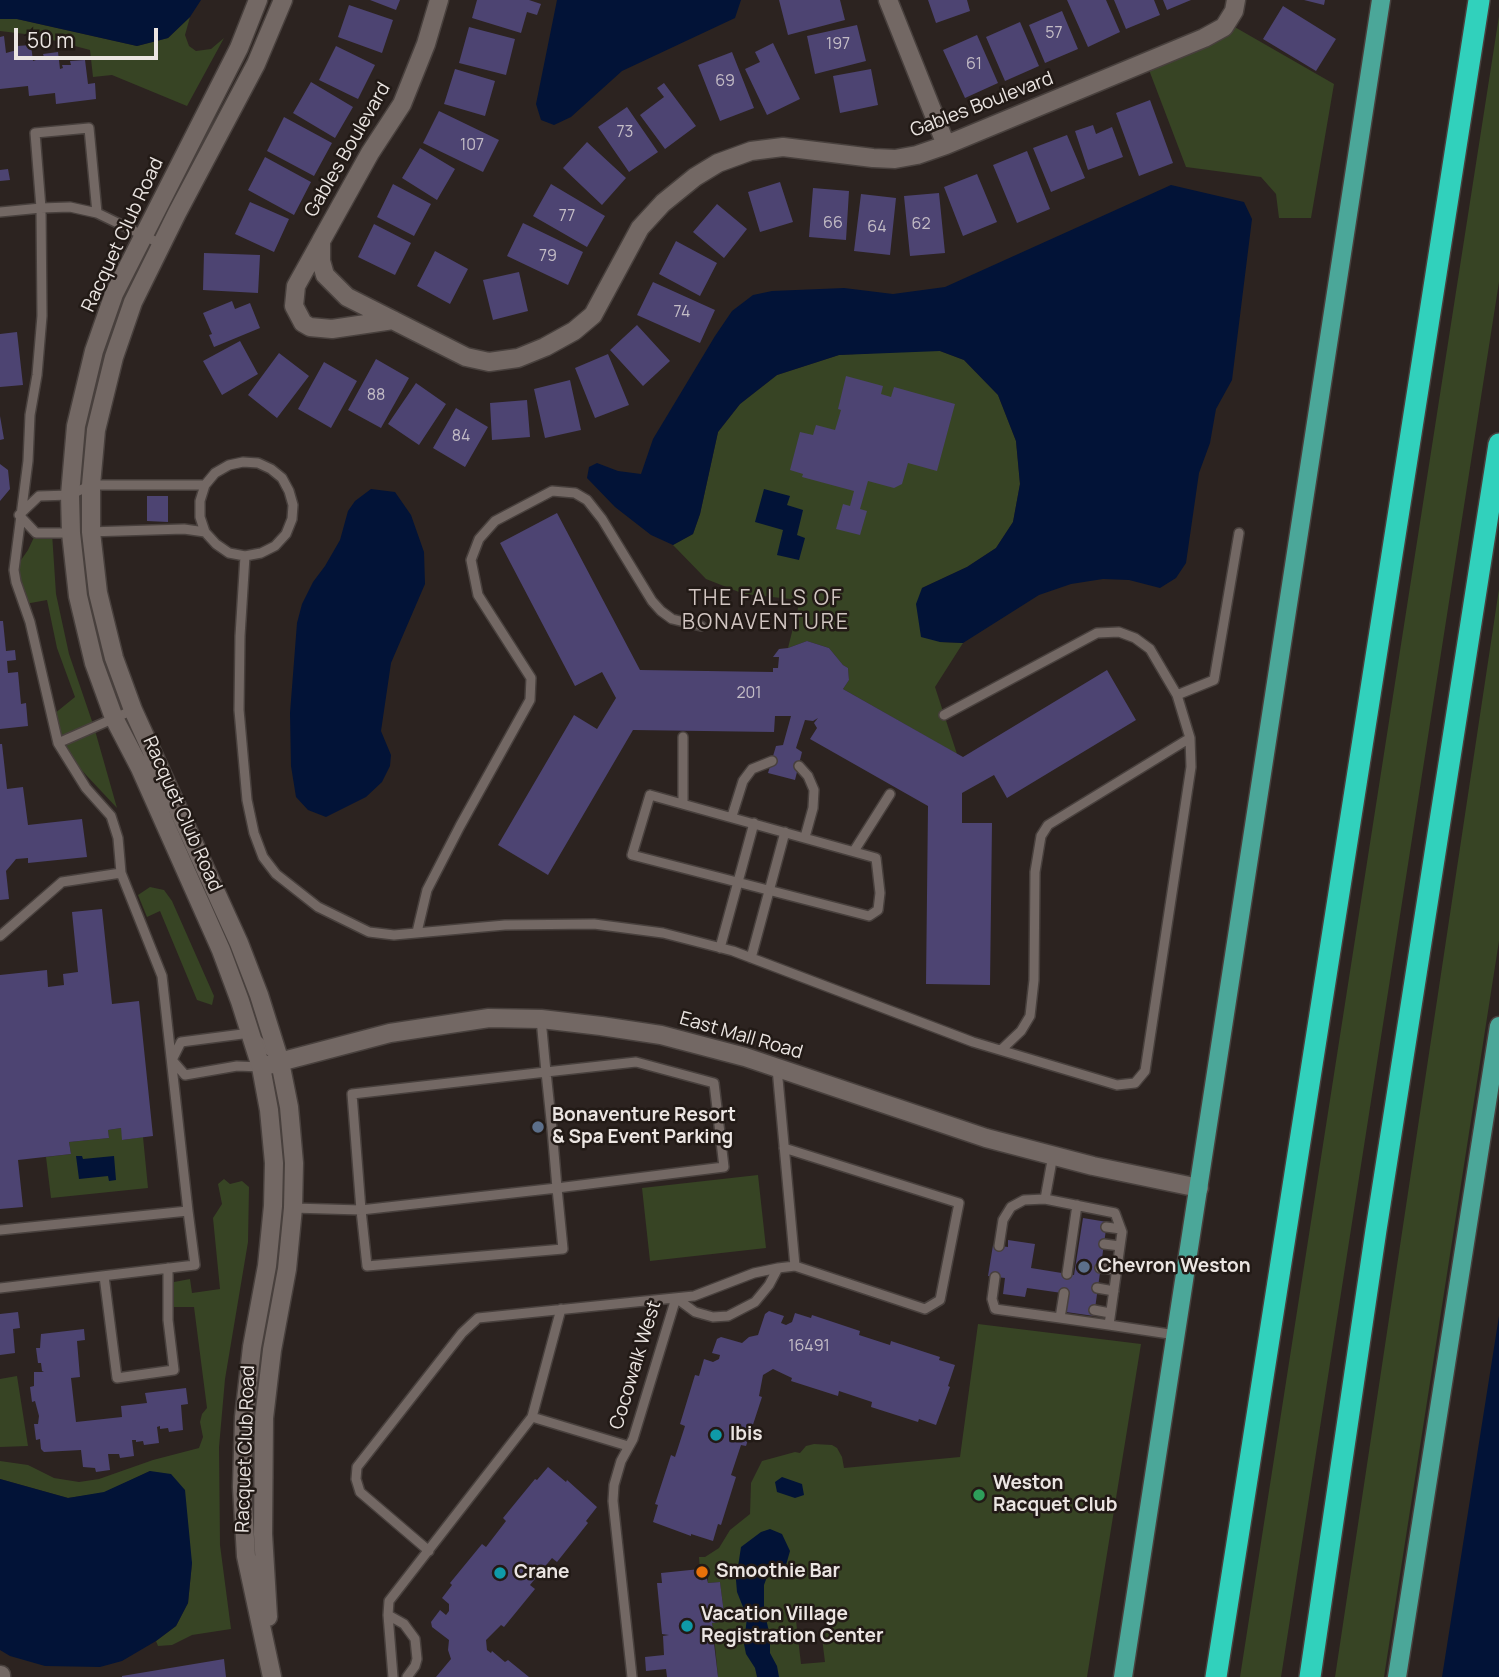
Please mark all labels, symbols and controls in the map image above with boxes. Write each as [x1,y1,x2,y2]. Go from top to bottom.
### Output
scale bar [18,14,161,58]
house number: 57 [1045,24,1063,44]
text: 50 m [27,26,74,54]
house number: 197 [826,35,850,55]
house number: 61 [966,55,982,75]
street label: Gables Boulevard [907,67,1057,143]
house number: 69 [715,72,735,92]
street label: Gables Boulevard [300,79,396,221]
house number: 73 [617,123,633,143]
house number: 107 [460,136,484,156]
street label: Racquet Club Road [77,154,169,316]
house number: 77 [559,207,575,227]
house number: 66 [823,214,843,234]
house number: 62 [911,215,931,235]
house number: 64 [867,218,887,238]
house number: 79 [539,247,557,267]
house number: 74 [674,303,690,323]
house number: 88 [367,386,385,406]
house number: 84 [452,427,470,447]
district label: THE FALLS OF BONAVENTURE [683,586,849,636]
house number: 201 [736,684,762,704]
street label: Racquet Club Road [138,733,226,895]
street label: East Mall Road [677,1008,805,1064]
place label: Bonaventure Resort & Spa Event Parking [552,1105,736,1149]
marker: Bonaventure Resort & Spa Event Parking [530,1119,546,1135]
place label: Chevron Weston [1098,1256,1251,1278]
marker: Chevron Weston [1076,1259,1092,1275]
street label: Cocowalk West [606,1298,666,1432]
house number: 16491 [788,1337,830,1357]
street label: Racquet Club Road [232,1365,260,1533]
place label: Ibis [730,1424,763,1446]
marker: Ibis [708,1427,724,1443]
place label: Weston Racquet Club [993,1473,1117,1517]
marker: Weston Racquet Club [971,1487,987,1503]
place label: Smoothie Bar [716,1561,840,1583]
place label: Crane [514,1562,569,1584]
marker: Smoothie Bar [694,1564,710,1580]
marker: Crane [492,1565,508,1581]
place label: Vacation Village Registration Center [701,1604,884,1648]
marker: Vacation Village Registration Center [679,1618,695,1634]

